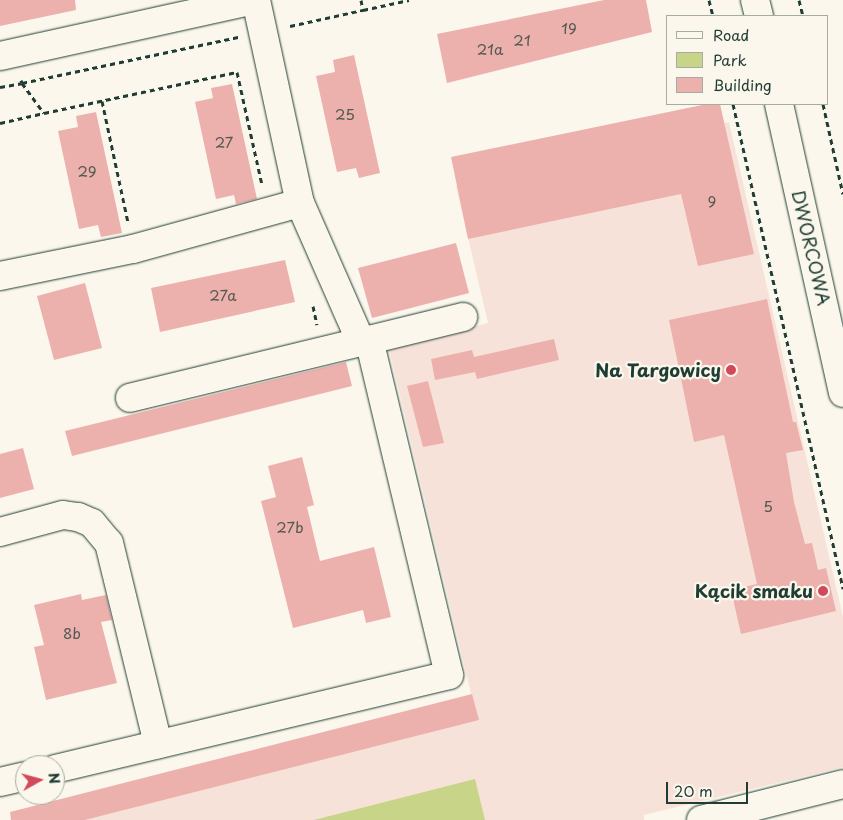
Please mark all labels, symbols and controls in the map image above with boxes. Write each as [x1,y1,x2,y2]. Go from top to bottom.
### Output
legend [666,15,828,105]
house number: 19 [561,19,577,37]
text: Road [713,23,749,46]
house number: 21 [513,31,531,49]
house number: 21a [477,40,503,58]
text: Park [713,48,747,71]
text: Building [713,73,772,96]
house number: 25 [335,105,355,123]
house number: 27 [215,133,233,151]
house number: 29 [77,162,97,180]
street label: DWORCOWA [787,188,835,308]
house number: 9 [708,192,716,210]
house number: 27a [209,286,237,304]
place label: Na Targowicy [595,359,721,381]
marker: Na Targowicy [725,364,737,376]
house number: 5 [763,497,773,515]
house number: 27b [276,518,304,536]
place label: Kącik smaku [694,580,813,602]
marker: Kącik smaku [817,585,829,597]
house number: 8b [63,624,81,642]
north arrow [15,755,65,805]
text: N [43,771,65,785]
scale bar [668,772,750,804]
text: 20 m [674,779,713,802]

